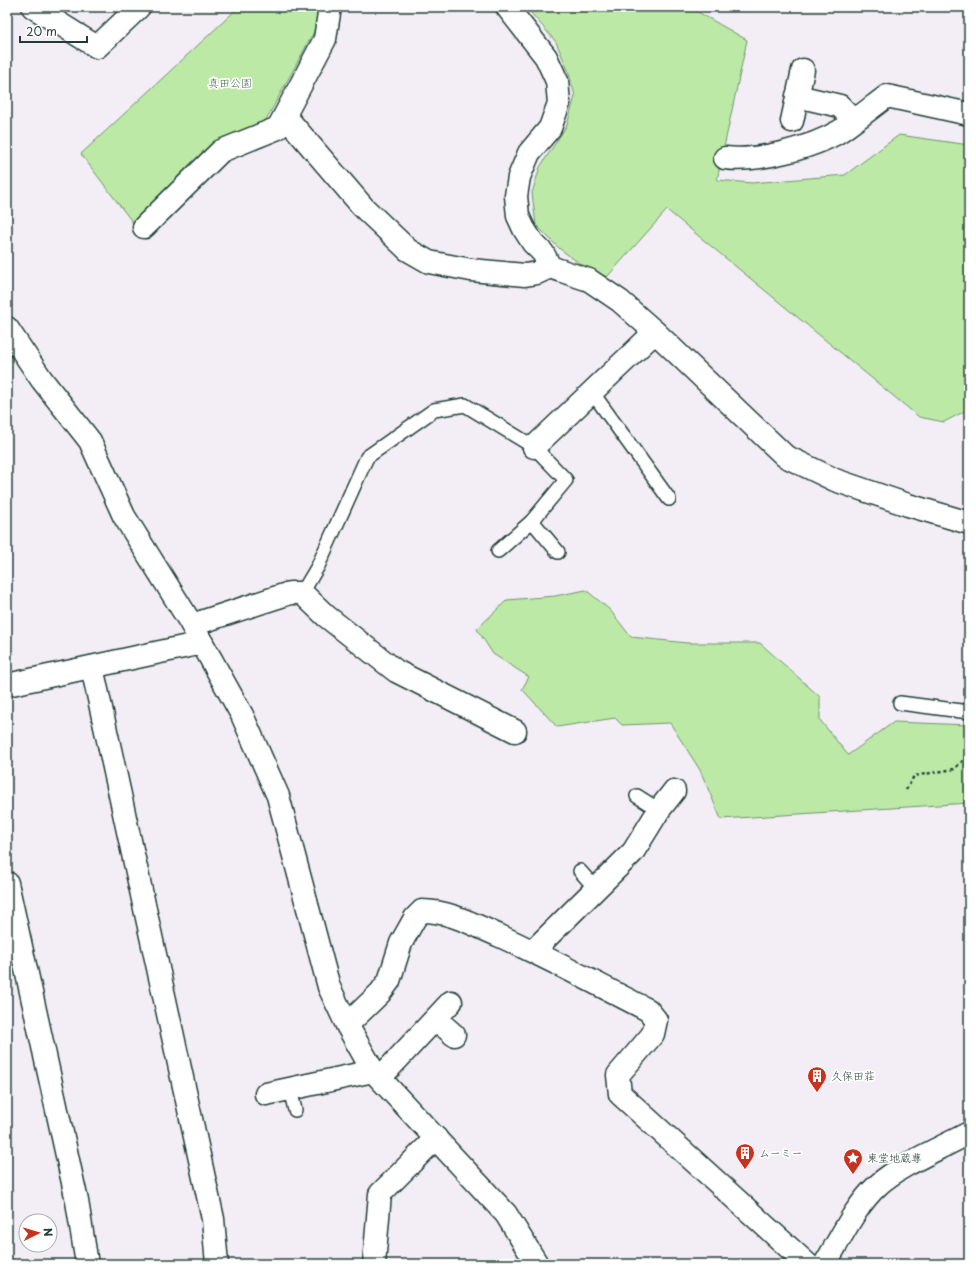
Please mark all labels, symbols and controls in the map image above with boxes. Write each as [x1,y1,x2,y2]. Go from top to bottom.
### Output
scale bar [20,18,87,44]
text: 20 m [26,22,57,40]
park label: 真田公園 [208,74,252,91]
building icon: 久保田荘 [806,1065,828,1093]
place label: 久保田荘 [831,1067,875,1084]
building icon: ムーミー [734,1142,756,1170]
place label: ムーミー [759,1144,802,1161]
place icon: 東堂地蔵尊 [842,1147,864,1175]
place label: 東堂地蔵尊 [867,1149,922,1166]
north arrow [18,1213,58,1253]
text: N [40,1227,57,1237]

